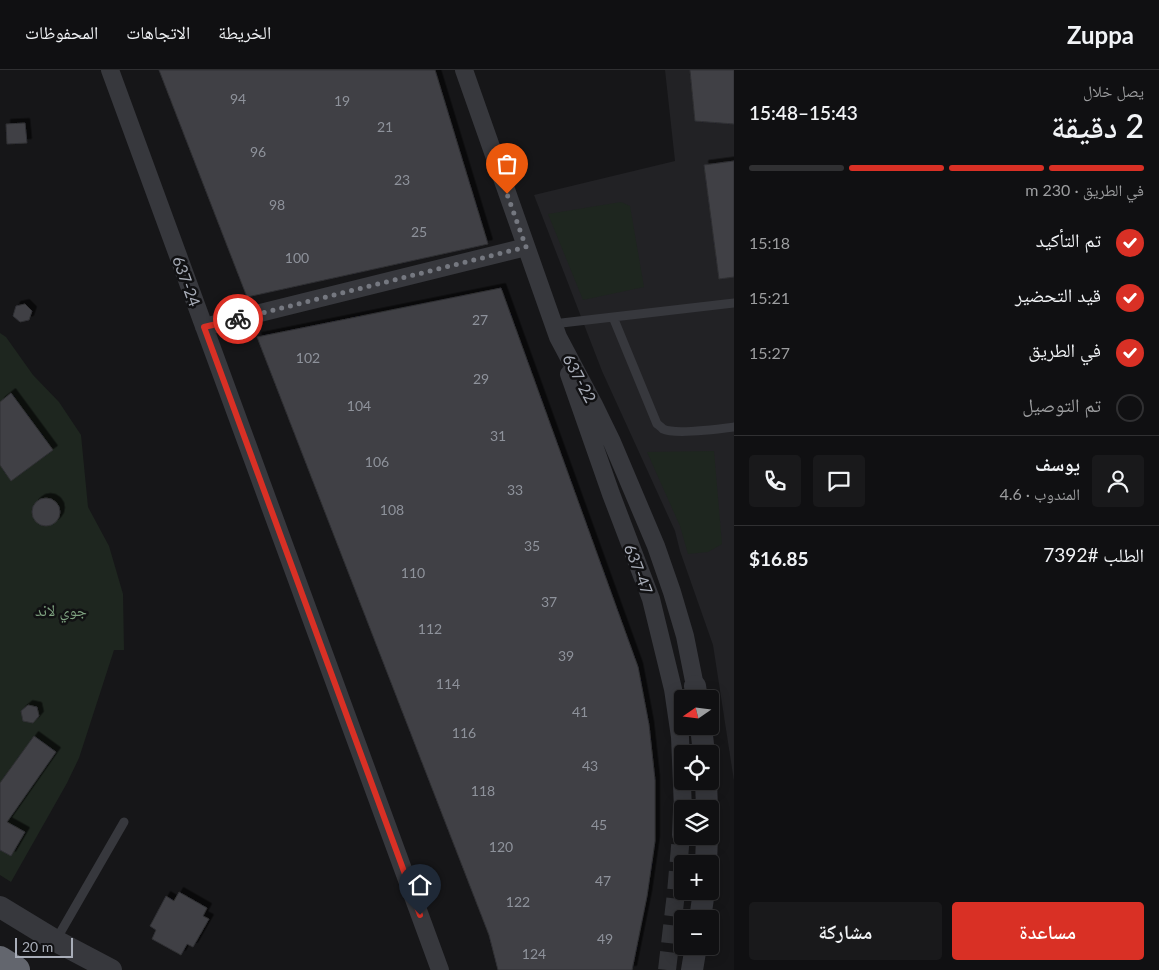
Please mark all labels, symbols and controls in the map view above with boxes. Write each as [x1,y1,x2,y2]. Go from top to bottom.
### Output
text: Zuppa [1067,20,1134,49]
text: المحفوظات [25,21,98,43]
text: الاتجاهات [126,21,190,43]
text: الخريطة [218,21,271,43]
text: يصل خلال [1083,81,1144,100]
house number: 94 [230,90,246,107]
house number: 19 [334,92,350,109]
text: 15:43–15:48 [749,101,858,124]
text: 2 دقيقة [1051,106,1144,145]
house number: 21 [377,118,393,135]
house number: 96 [250,143,266,160]
pin [486,143,528,194]
icon: bag [493,150,521,178]
house number: 23 [394,171,410,188]
text: في الطريق · 230 m [1025,180,1144,199]
house number: 98 [269,196,285,213]
house number: 25 [411,223,427,240]
text: تم التأكيد [1036,228,1101,251]
icon: check [1116,229,1144,257]
text: 15:18 [749,233,790,252]
house number: 100 [285,249,309,266]
street label: 637-24 [169,253,205,309]
text: قيد التحضير [1015,283,1101,306]
icon: check [1116,284,1144,312]
text: 15:21 [749,288,790,307]
courier [213,294,263,344]
icon: bike [224,305,252,333]
house number: 27 [472,311,488,328]
text: في الطريق [1028,338,1101,361]
icon: check [1116,339,1144,367]
text: 15:27 [749,343,790,362]
house number: 102 [296,349,320,366]
street label: 637-22 [559,350,601,406]
house number: 29 [473,370,489,387]
text: تم التوصيل [1022,393,1101,416]
house number: 104 [347,397,371,414]
house number: 31 [490,427,506,444]
text: يوسف [1035,452,1080,475]
house number: 106 [365,453,389,470]
button: phone [749,455,801,507]
button: chat [813,455,865,507]
button: person [1092,455,1144,507]
house number: 33 [507,481,523,498]
text: المندوب · 4.6 [999,484,1080,503]
house number: 108 [380,501,404,518]
house number: 35 [524,537,540,554]
street label: 637-47 [621,541,657,597]
text: الطلب #7392 [1043,543,1144,566]
text: $16.85 [749,547,809,570]
house number: 110 [401,564,425,581]
house number: 37 [541,593,557,610]
park label: جوي لاند [35,600,87,623]
house number: 112 [418,620,442,637]
house number: 39 [558,647,574,664]
house number: 114 [436,675,460,692]
north arrow [674,690,719,735]
map controls [674,690,719,955]
house number: 41 [572,703,588,720]
house number: 116 [452,724,476,741]
button: locate [674,745,719,790]
house number: 43 [582,757,598,774]
house number: 118 [471,782,495,799]
button: layers [674,800,719,845]
house number: 45 [591,816,607,833]
house number: 120 [489,838,513,855]
button: + [674,855,719,900]
pin [399,864,441,915]
icon: home [406,871,434,899]
house number: 47 [595,872,611,889]
house number: 122 [506,893,530,910]
button: مشاركة [749,902,942,960]
button: مساعدة [952,902,1144,960]
button: − [674,910,719,955]
house number: 49 [597,930,613,947]
scale bar [15,935,72,958]
text: 20 m [22,938,53,955]
house number: 124 [522,945,546,962]

